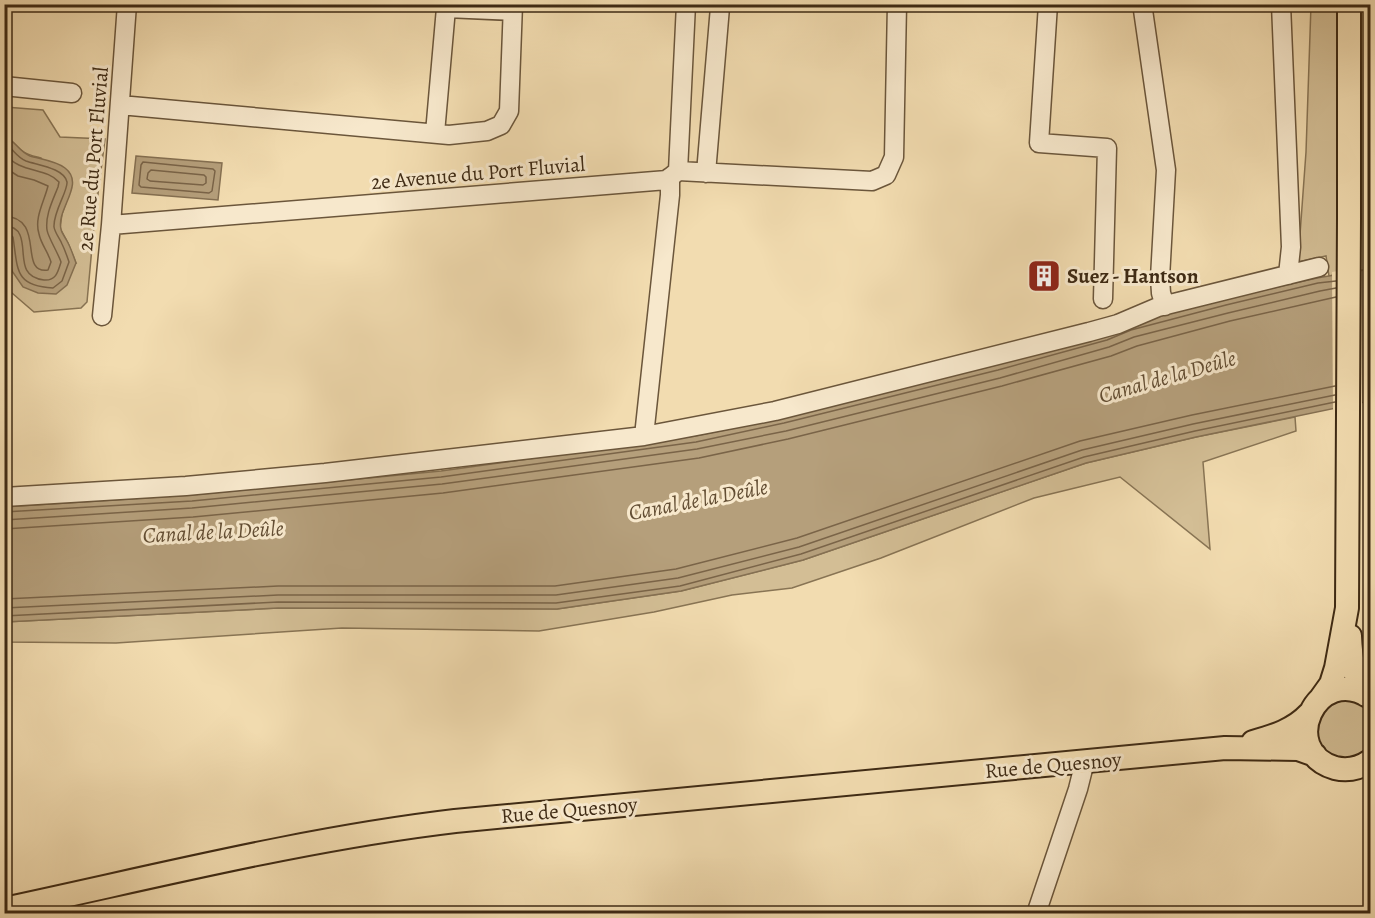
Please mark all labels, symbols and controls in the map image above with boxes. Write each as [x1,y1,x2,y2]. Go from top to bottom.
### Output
street label: 2e Rue du Port Fluvial [71,66,115,252]
street label: 2e Avenue du Port Fluvial [370,150,586,196]
building icon: Suez - Hantson [1026,258,1062,294]
place label: Suez - Hantson [1067,262,1199,290]
water label: Canal de la Deûle [1095,343,1239,411]
water label: Canal de la Deûle [626,472,770,528]
water label: Canal de la Deûle [142,513,284,551]
street label: Rue de Quesnoy [984,745,1123,785]
street label: Rue de Quesnoy [500,790,639,830]

